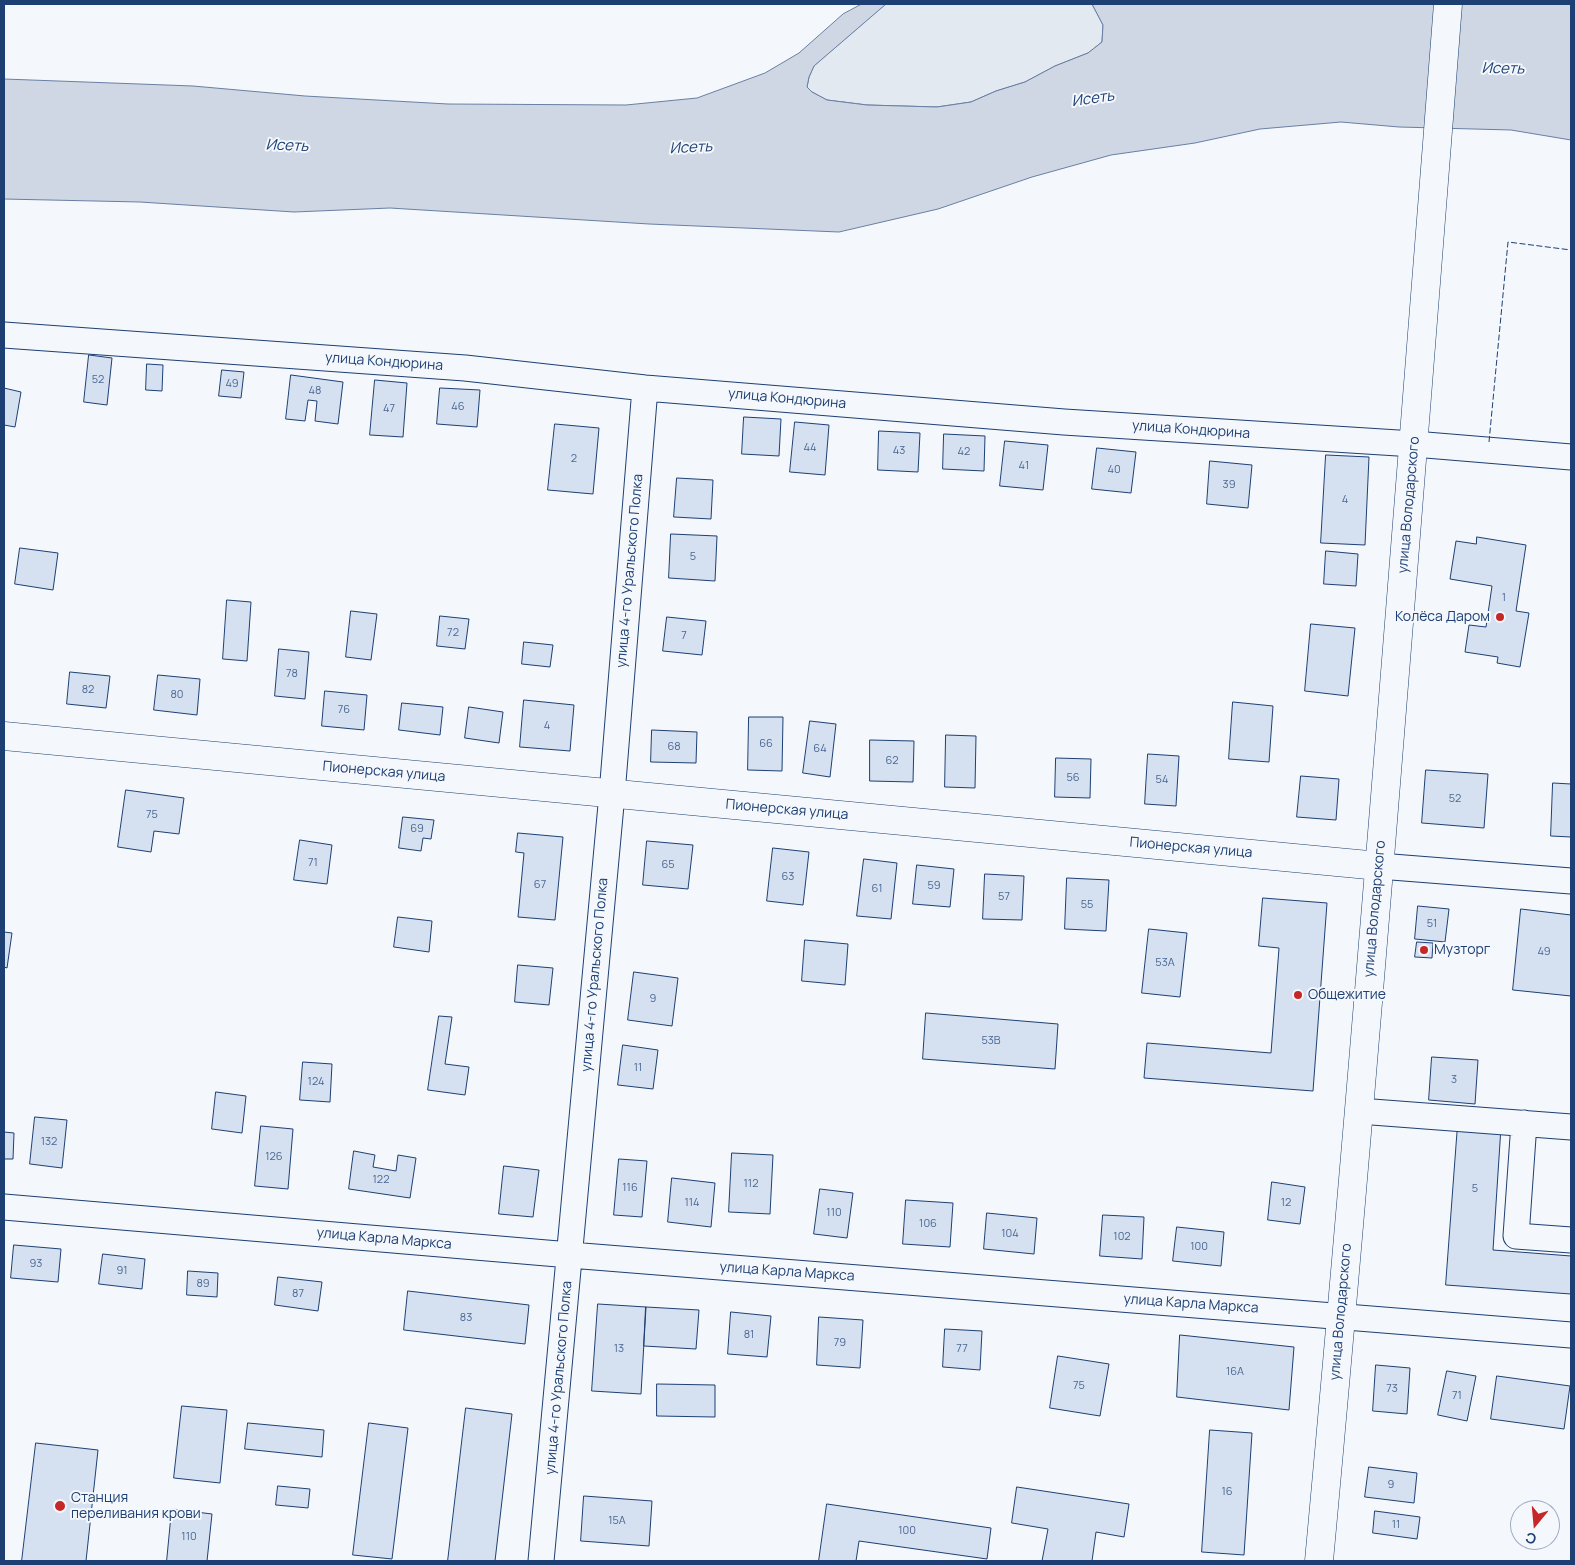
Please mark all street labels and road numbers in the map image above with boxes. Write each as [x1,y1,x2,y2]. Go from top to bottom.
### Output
street label: улица Кондюрина [324,349,444,375]
street label: улица Кондюрина [727,385,847,413]
street label: улица Кондюрина [1131,417,1251,443]
street label: улица Володарского [1395,436,1423,574]
street label: улица 4-го Уральского Полка [613,473,647,669]
street label: Пионерская улица [322,758,446,786]
street label: Пионерская улица [725,796,849,824]
street label: Пионерская улица [1129,834,1253,862]
street label: улица Володарского [1361,840,1389,978]
street label: улица 4-го Уральского Полка [578,877,612,1073]
street label: улица Карла Маркса [316,1225,452,1253]
street label: улица Володарского [1327,1243,1355,1381]
street label: улица Карла Маркса [719,1259,855,1285]
street label: улица 4-го Уральского Полка [542,1280,576,1476]
street label: улица Карла Маркса [1123,1291,1259,1317]

